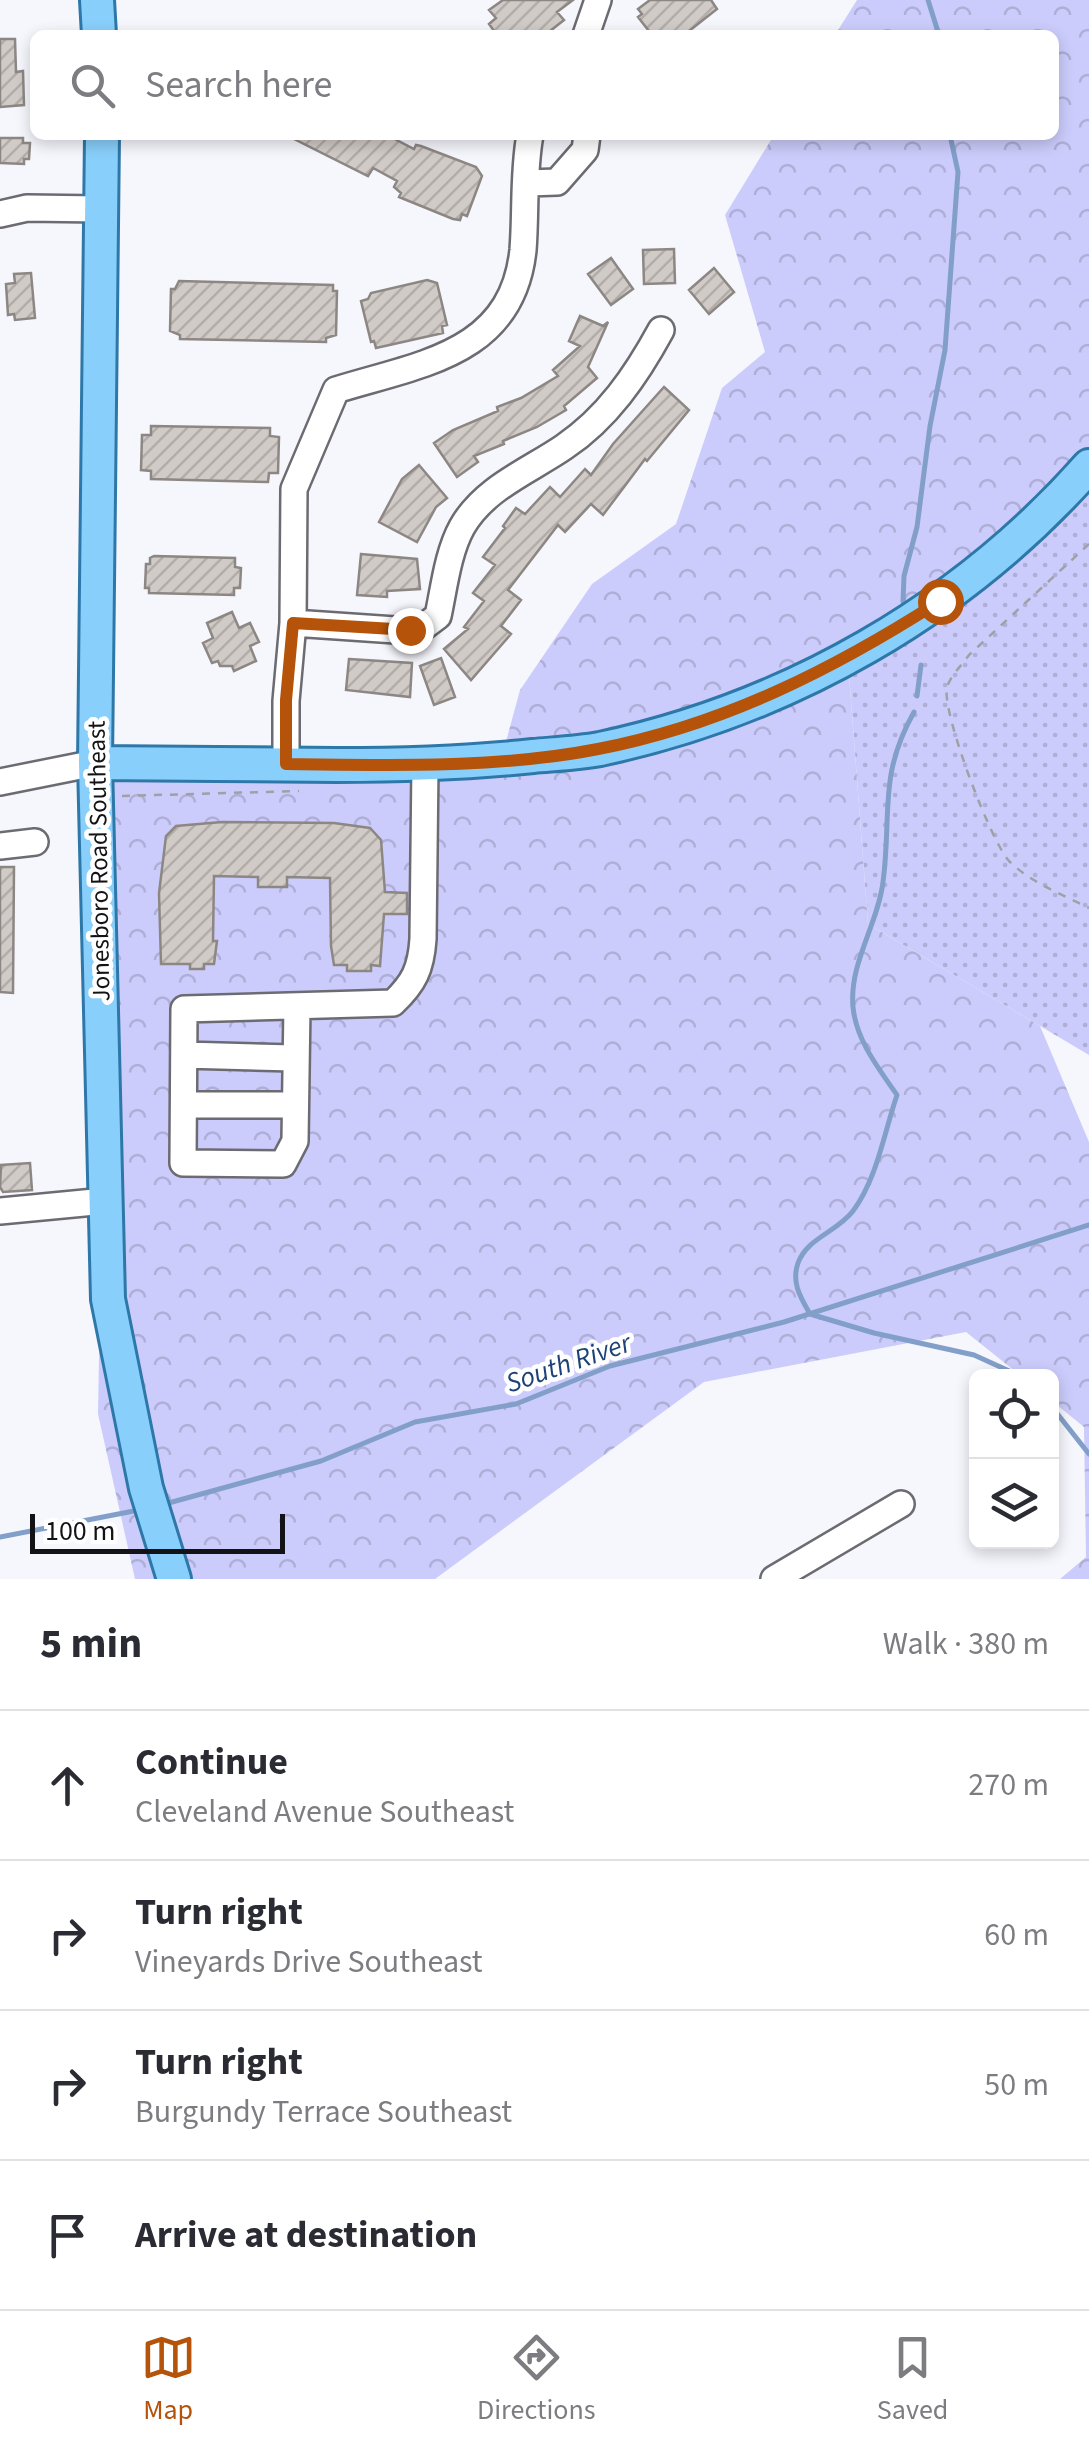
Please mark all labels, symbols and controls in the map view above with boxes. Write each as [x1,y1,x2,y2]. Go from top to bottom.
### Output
search box [30,30,1059,140]
icon: search [65,58,120,113]
text: Search here [145,58,332,112]
route start [918,579,964,625]
route end [388,608,434,654]
street label: Jonesboro Road Southeast [79,720,119,1002]
water label: South River [500,1322,638,1403]
map controls [969,1369,1059,1549]
button: locate [969,1369,1059,1459]
button: layers [969,1459,1059,1549]
scale bar [30,1509,285,1554]
text: 100 m [45,1511,116,1551]
text: 5 min [40,1614,142,1674]
text: Walk · 380 m [883,1621,1049,1667]
text: Continue [135,1735,288,1789]
icon: ahead [40,1758,95,1813]
text: 270 m [968,1762,1049,1808]
text: Cleveland Avenue Southeast [135,1789,514,1835]
text: Turn right [135,1885,303,1939]
icon: right [40,1908,95,1963]
text: 60 m [984,1912,1049,1958]
text: Vineyards Drive Southeast [135,1939,483,1985]
text: Turn right [135,2035,303,2089]
icon: right [40,2058,95,2113]
text: 50 m [984,2062,1049,2108]
text: Burgundy Terrace Southeast [135,2089,512,2135]
icon: arrive [40,2208,95,2263]
text: Arrive at destination [135,2208,477,2262]
tab: Map [141,2330,196,2430]
tab: Directions [477,2330,596,2430]
tab: Saved [877,2330,948,2430]

